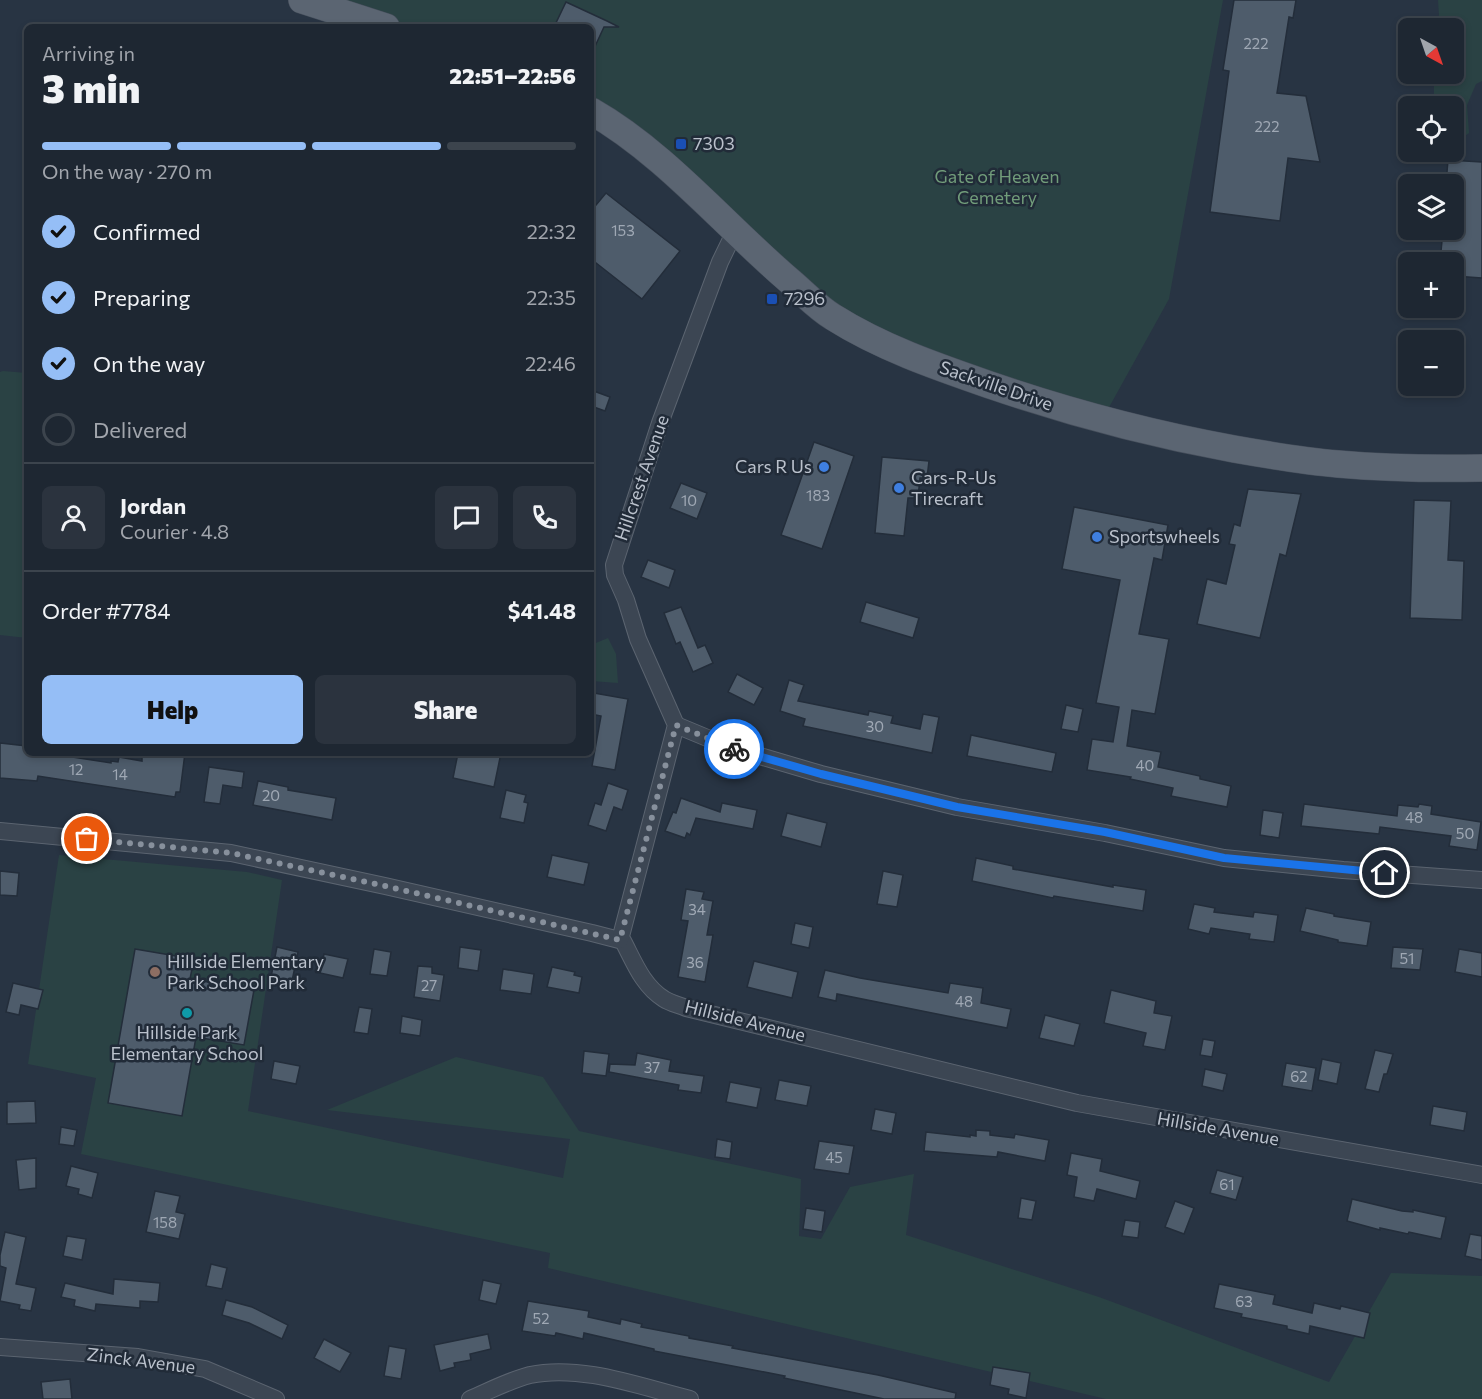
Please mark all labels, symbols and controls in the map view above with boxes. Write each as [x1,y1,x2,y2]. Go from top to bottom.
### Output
north arrow [1398,18,1464,84]
map controls [1398,18,1464,396]
house number: 222 [1244,34,1268,52]
text: Arriving in [42,41,135,65]
text: 22:51–22:56 [449,62,576,89]
text: 3 min [42,63,140,111]
button: locate [1398,96,1464,162]
house number: 222 [1255,117,1279,135]
place label: 7303 [693,132,735,154]
marker: 7303 [674,137,688,151]
text: On the way · 270 m [42,159,212,183]
park label: Gate of Heaven Cemetery [935,165,1059,208]
button: layers [1398,174,1464,240]
icon: check [42,215,75,248]
text: Confirmed [93,218,200,245]
text: 22:32 [527,219,576,243]
house number: 153 [611,221,635,239]
button: + [1398,252,1464,318]
icon: check [42,281,75,314]
text: Preparing [93,284,190,311]
text: 22:35 [526,285,576,309]
place label: 7296 [784,287,825,309]
marker: 7296 [765,292,779,306]
button: − [1398,330,1464,396]
icon: check [42,347,75,380]
text: On the way [93,350,205,377]
text: 22:46 [525,351,576,375]
street label: Sackville Drive [937,355,1056,415]
street label: Hillcrest Avenue [609,412,673,543]
text: Delivered [93,416,187,443]
place label: Cars R Us [735,455,812,477]
marker: Cars R Us [817,460,831,474]
place label: Cars-R-Us Tirecraft [911,466,996,509]
marker: Cars-R-Us Tirecraft [892,481,906,495]
button: person [42,486,105,549]
button: chat [435,486,498,549]
button: phone [513,486,576,549]
house number: 183 [806,486,830,504]
house number: 10 [681,491,697,509]
text: Jordan [120,492,186,519]
text: Courier · 4.8 [120,519,229,543]
place label: Sportswheels [1109,525,1220,547]
marker: Sportswheels [1090,530,1104,544]
text: Order #7784 [42,597,170,624]
text: $41.48 [508,597,576,624]
button: Help [42,675,303,744]
button: Share [315,675,576,744]
house number: 30 [866,717,884,735]
courier [704,719,764,779]
icon: bike [718,733,751,766]
house number: 40 [1136,756,1154,774]
house number: 12 [69,760,83,778]
house number: 14 [112,765,128,783]
house number: 20 [262,786,280,804]
house number: 48 [1405,808,1423,826]
pin [61,813,112,864]
icon: bag [70,822,103,855]
house number: 50 [1456,824,1474,842]
pin [1359,847,1410,898]
icon: home [1368,856,1401,889]
house number: 34 [688,900,706,918]
house number: 51 [1399,949,1415,967]
place label: Hillside Elementary Park School Park [167,950,324,993]
house number: 36 [686,953,704,971]
marker: Hillside Elementary Park School Park [148,965,162,979]
house number: 27 [421,976,437,994]
house number: 48 [955,992,973,1010]
street label: Hillside Avenue [683,994,808,1046]
marker: Hillside Park Elementary School [180,1006,194,1020]
place label: Hillside Park Elementary School [111,1021,263,1064]
house number: 37 [644,1058,660,1076]
house number: 62 [1290,1067,1308,1085]
street label: Hillside Avenue [1155,1106,1281,1150]
house number: 45 [825,1148,843,1166]
house number: 61 [1219,1175,1235,1193]
house number: 158 [153,1213,177,1231]
house number: 63 [1235,1292,1253,1310]
house number: 52 [533,1309,549,1327]
street label: Zinck Avenue [86,1342,197,1378]

